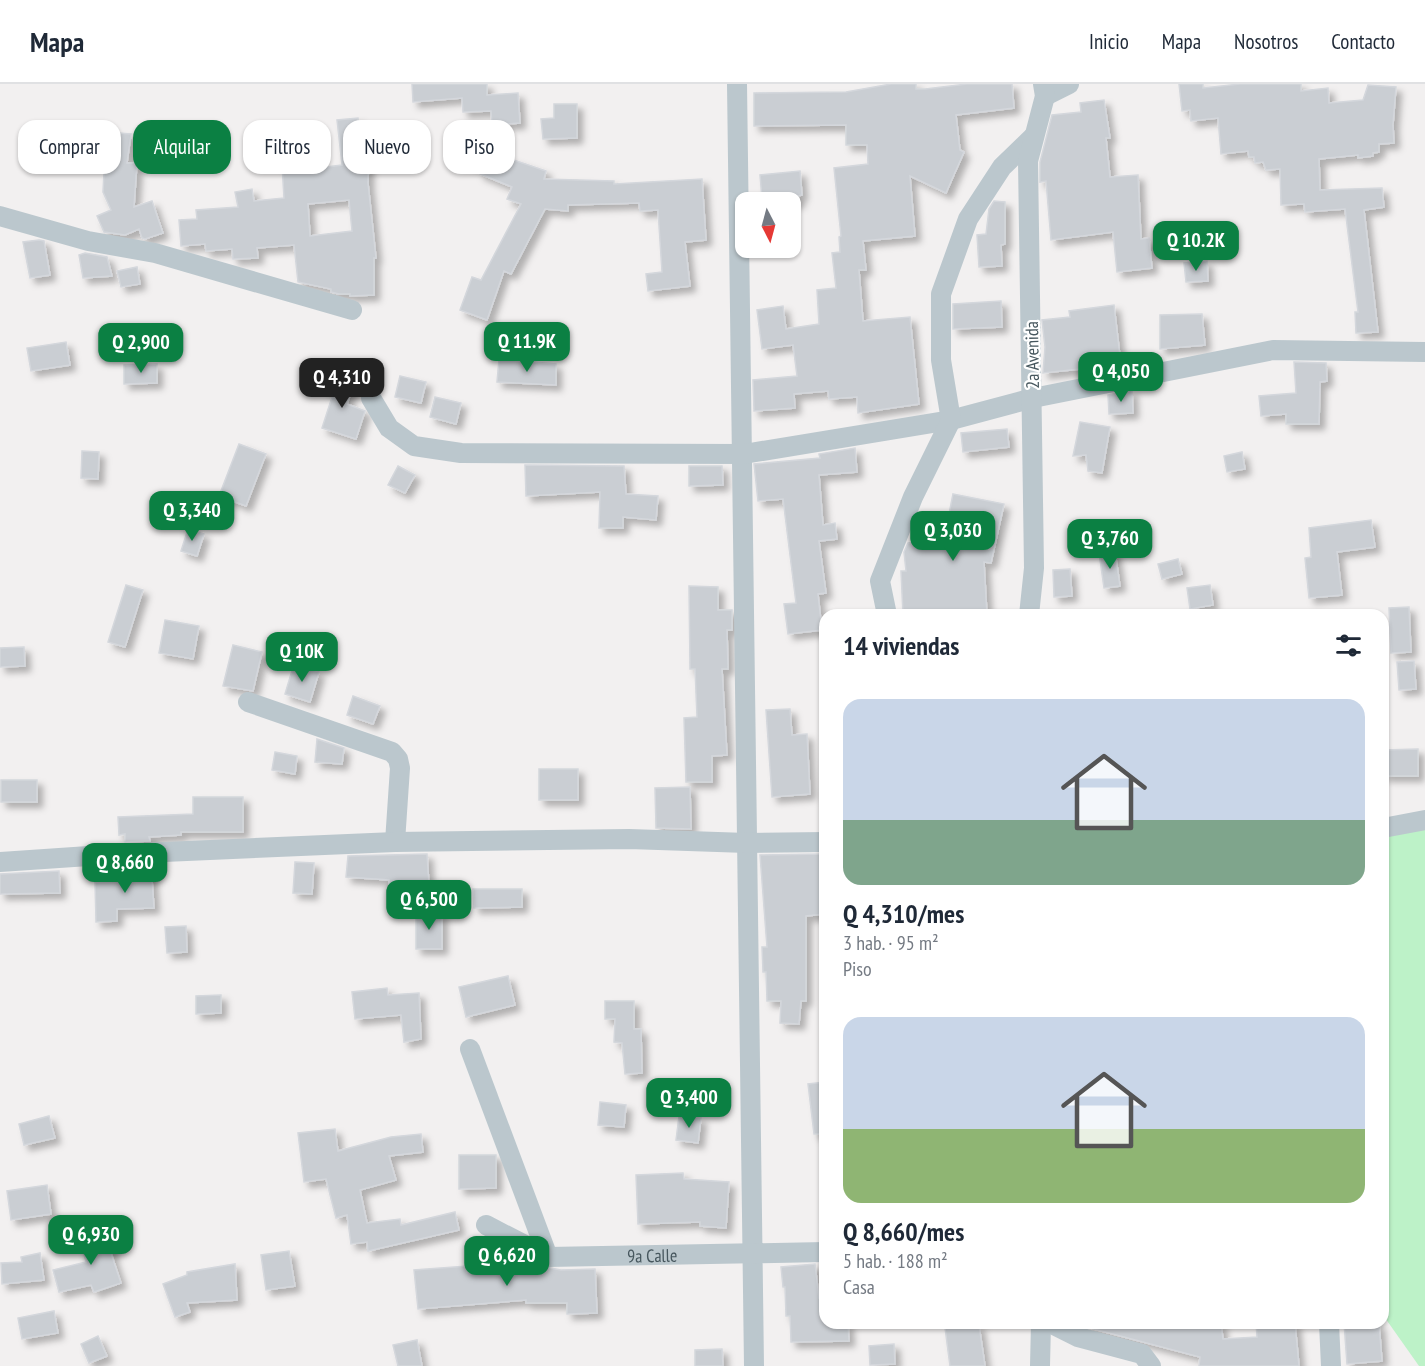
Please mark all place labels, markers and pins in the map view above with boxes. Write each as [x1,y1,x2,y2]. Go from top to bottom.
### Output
pin: Q 10.2K [1141,221,1251,272]
pin: Q 11.9K [472,322,582,373]
pin: Q 2,900 [86,323,196,374]
pin: Q 4,050 [1066,352,1176,403]
pin: Q 4,310 [287,358,397,409]
pin: Q 3,340 [137,491,247,542]
pin: Q 3,030 [898,511,1008,562]
pin: Q 3,760 [1055,519,1165,570]
pin: Q 10K [260,632,344,683]
pin: Q 8,660 [70,843,180,894]
pin: Q 6,500 [374,880,484,931]
pin: Q 3,400 [634,1078,744,1129]
pin: Q 6,930 [36,1215,146,1266]
pin: Q 6,620 [452,1236,562,1287]

